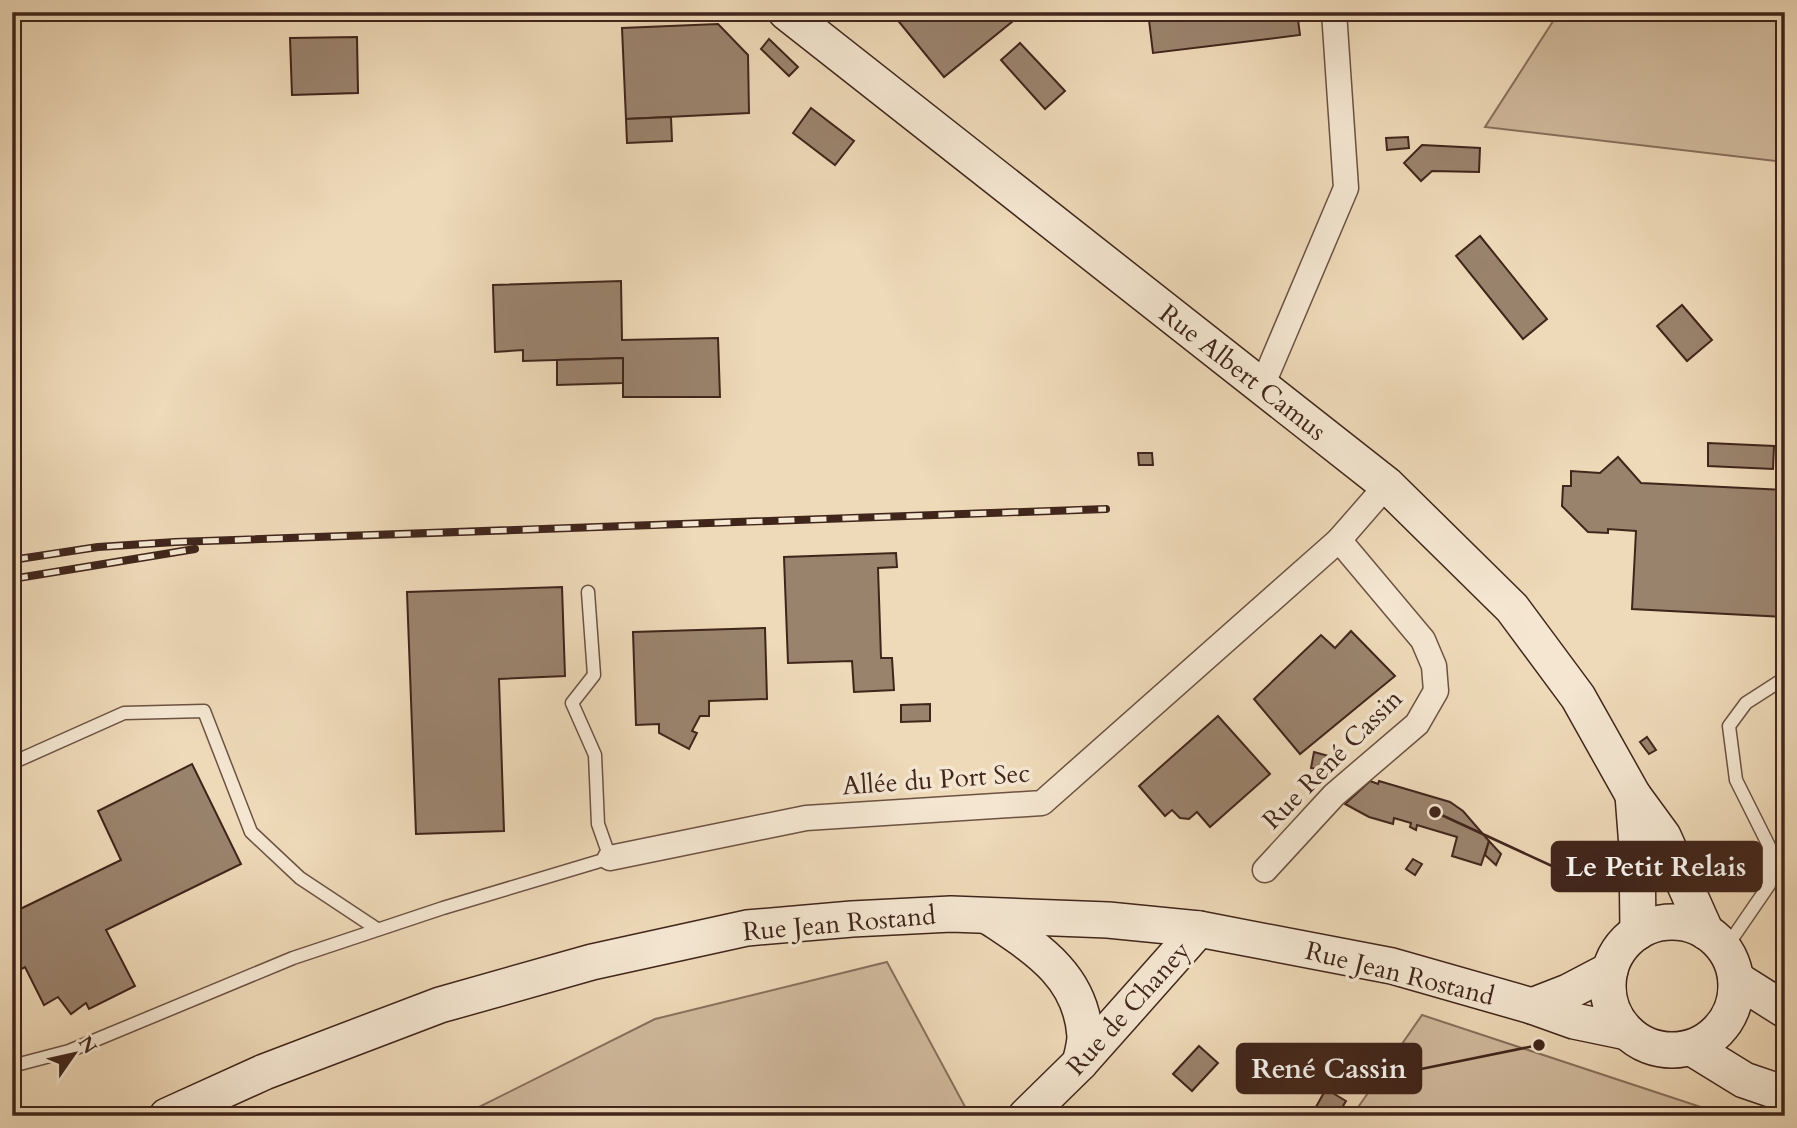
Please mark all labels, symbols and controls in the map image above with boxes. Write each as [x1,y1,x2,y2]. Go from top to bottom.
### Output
street label: Rue Albert Camus [1152,296,1333,449]
street label: Rue René Cassin [1255,681,1410,837]
street label: Allée du Port Sec [841,755,1031,804]
callout: Le Petit Relais [1552,842,1761,891]
text: Le Petit Relais [1566,848,1746,886]
street label: Rue Jean Rostand [741,898,937,949]
street label: Rue de Chaney [1059,933,1198,1083]
street label: Rue Jean Rostand [1302,933,1498,1014]
north arrow [38,1020,108,1090]
text: N [72,1031,103,1060]
callout: René Cassin [1237,1044,1421,1093]
text: René Cassin [1251,1050,1407,1088]

